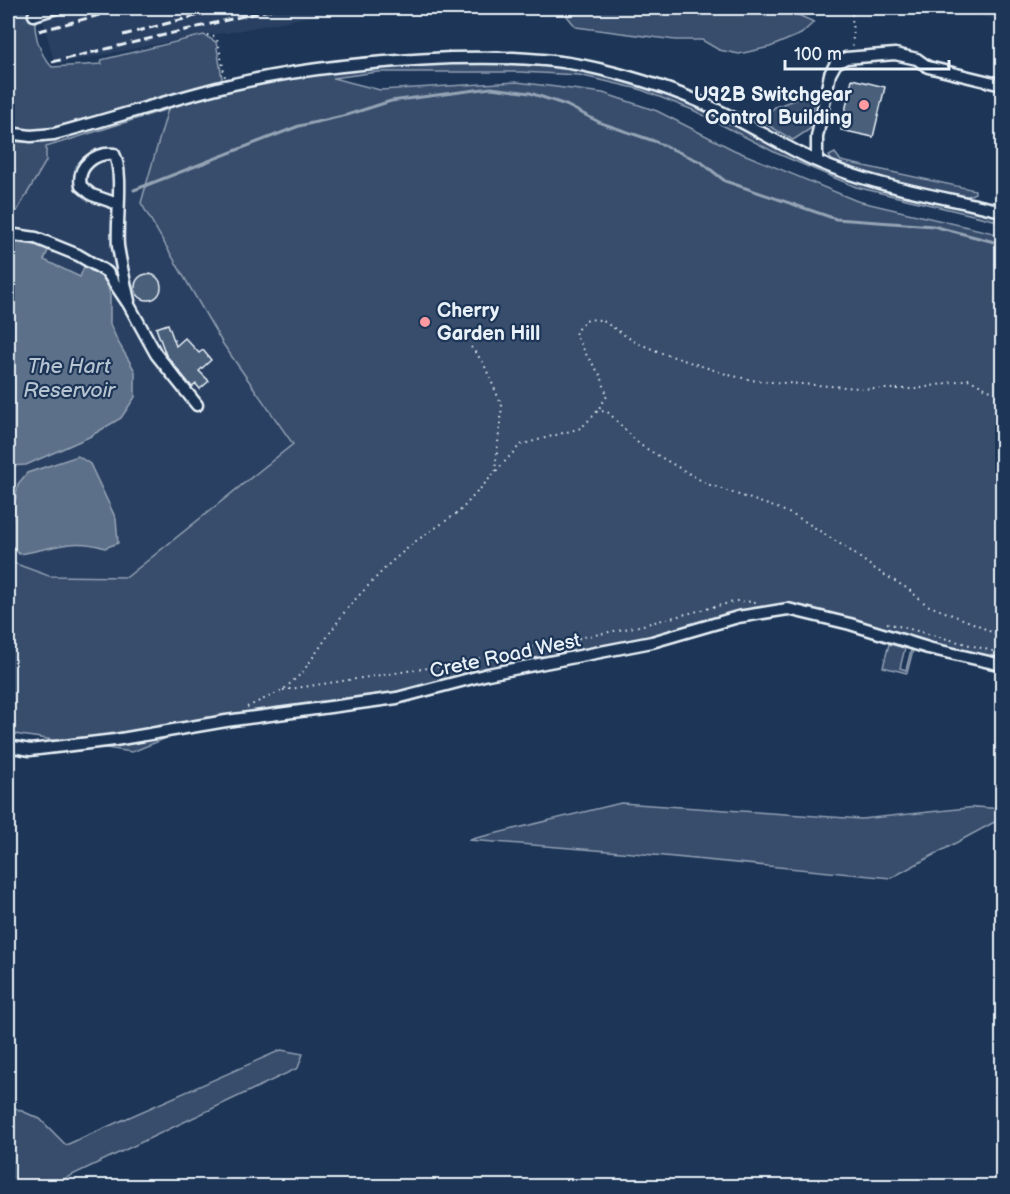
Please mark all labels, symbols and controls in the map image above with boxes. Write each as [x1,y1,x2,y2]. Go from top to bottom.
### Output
scale bar [785,33,948,71]
text: 100 m [794,44,842,65]
place label: U92B Switchgear Control Building [694,83,853,130]
marker: U92B Switchgear Control Building [857,98,871,112]
place label: Cherry Garden Hill [437,299,540,346]
marker: Cherry Garden Hill [418,315,432,329]
water label: The Hart Reservoir [23,354,116,403]
street label: Crete Road West [428,628,583,684]

